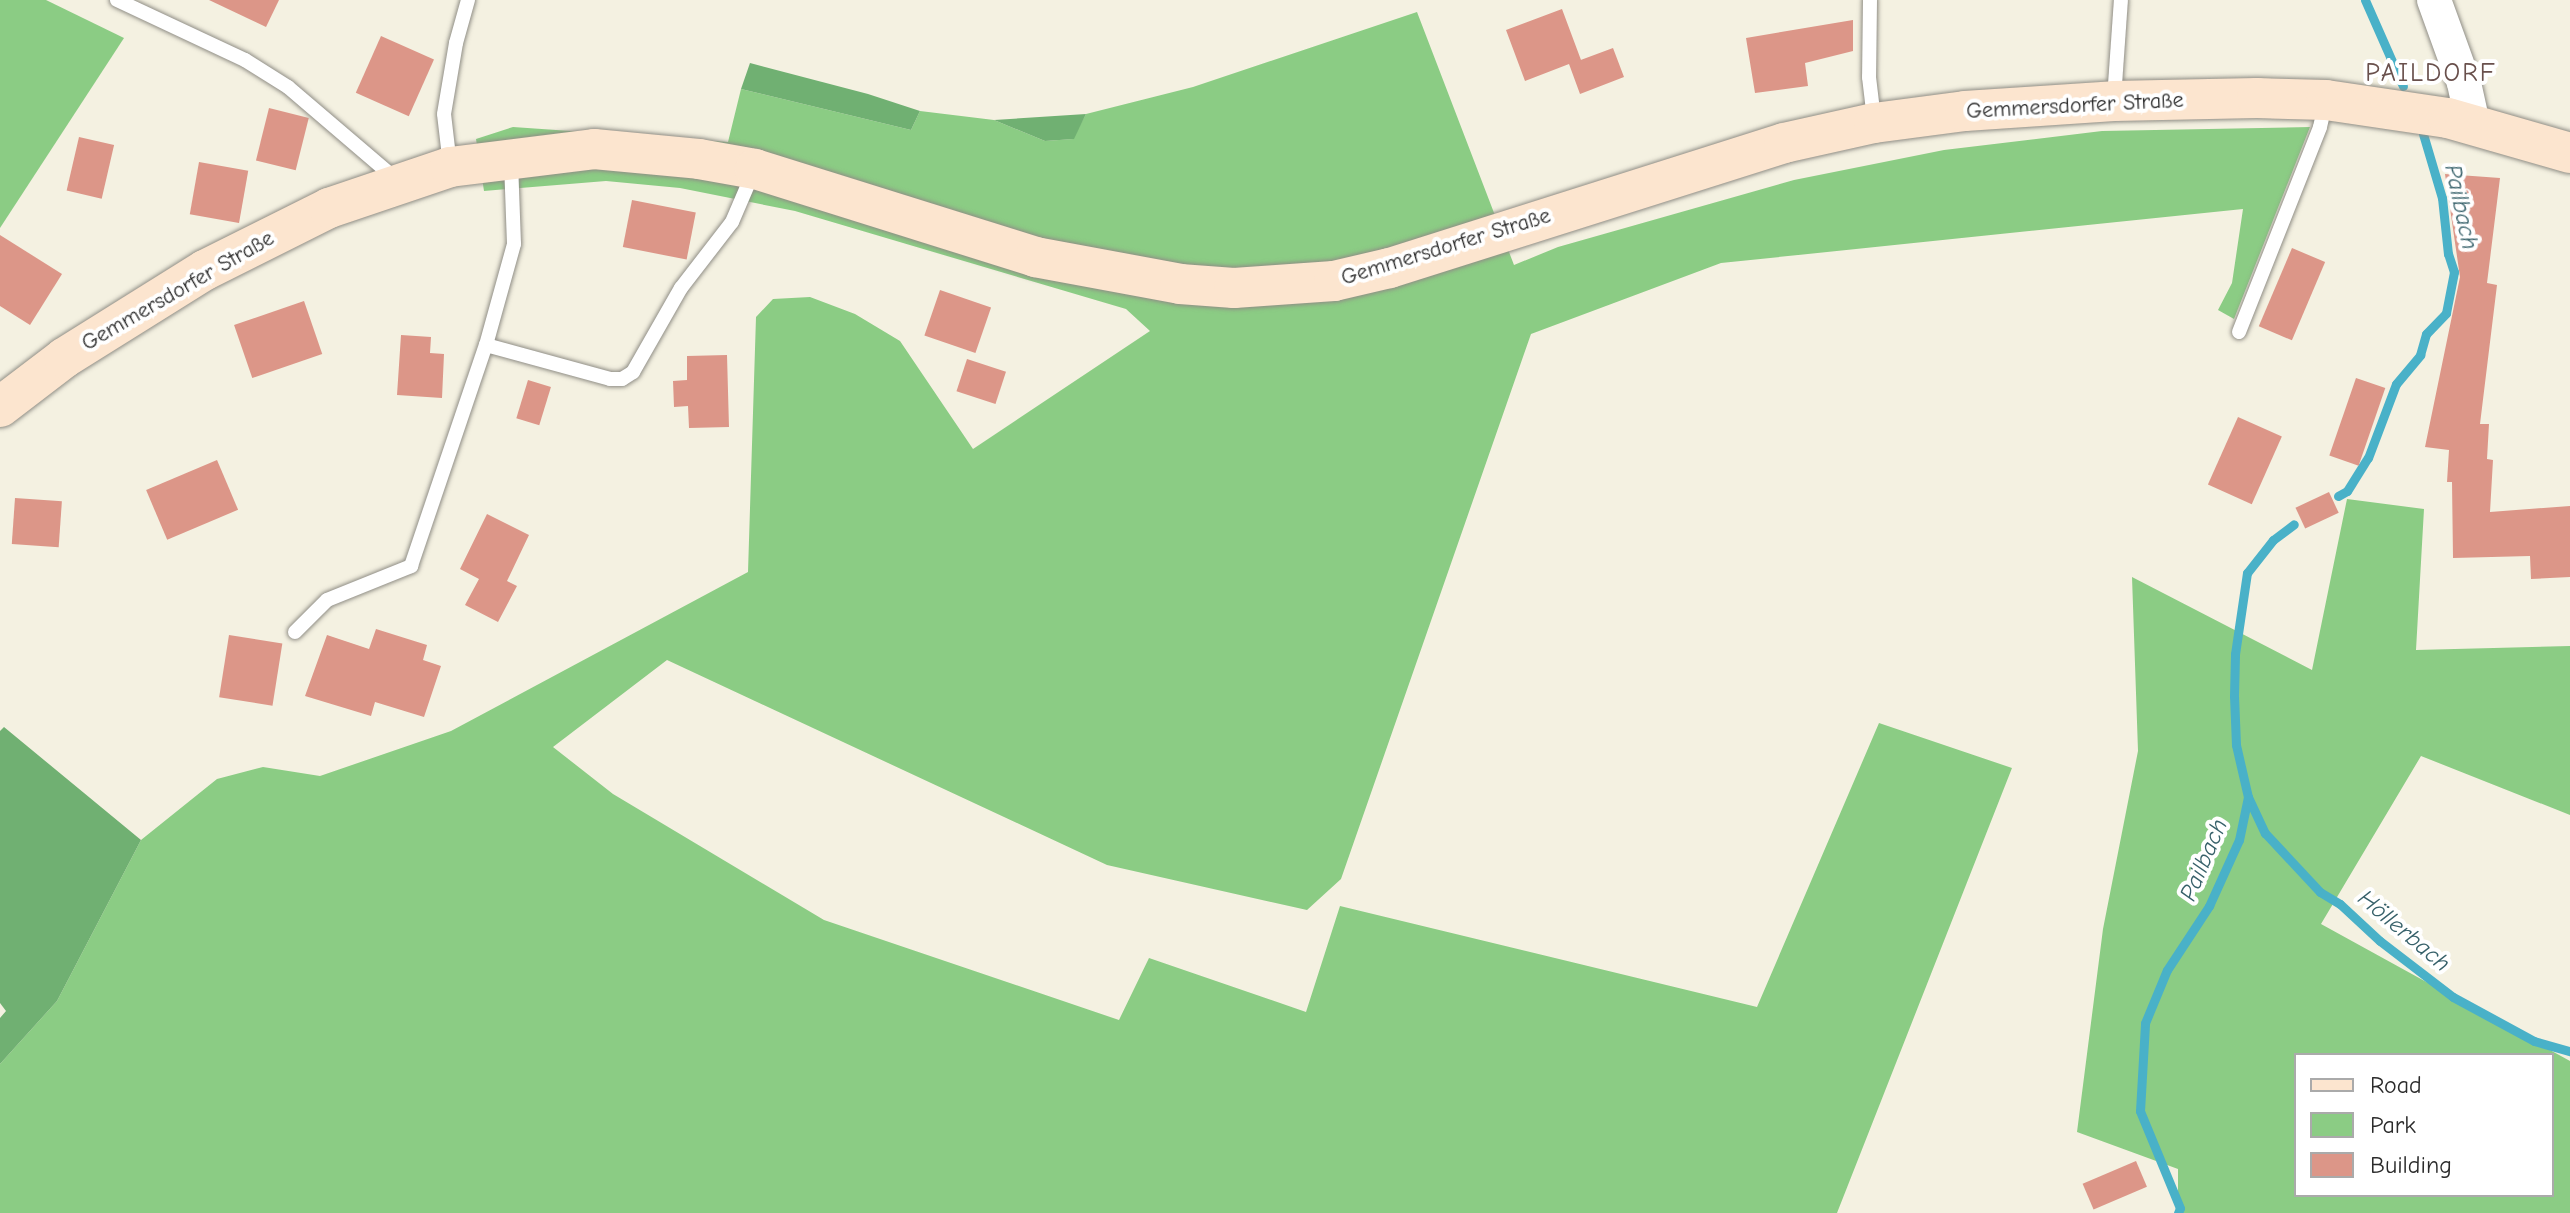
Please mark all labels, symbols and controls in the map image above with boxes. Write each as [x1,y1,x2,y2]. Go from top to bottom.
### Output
district label: PAILDORF [2365,58,2497,90]
street label: Gemmersdorfer Straße [1966,87,2184,125]
water label: Pailbach [2438,162,2484,252]
street label: Gemmersdorfer Straße [1338,203,1554,291]
street label: Gemmersdorfer Straße [77,225,279,357]
water label: Pailbach [2174,815,2234,905]
water label: Höllerbach [2352,884,2456,978]
legend [2294,1053,2554,1197]
text: Road [2370,1071,2422,1099]
text: Park [2370,1111,2416,1139]
text: Building [2370,1151,2452,1179]

